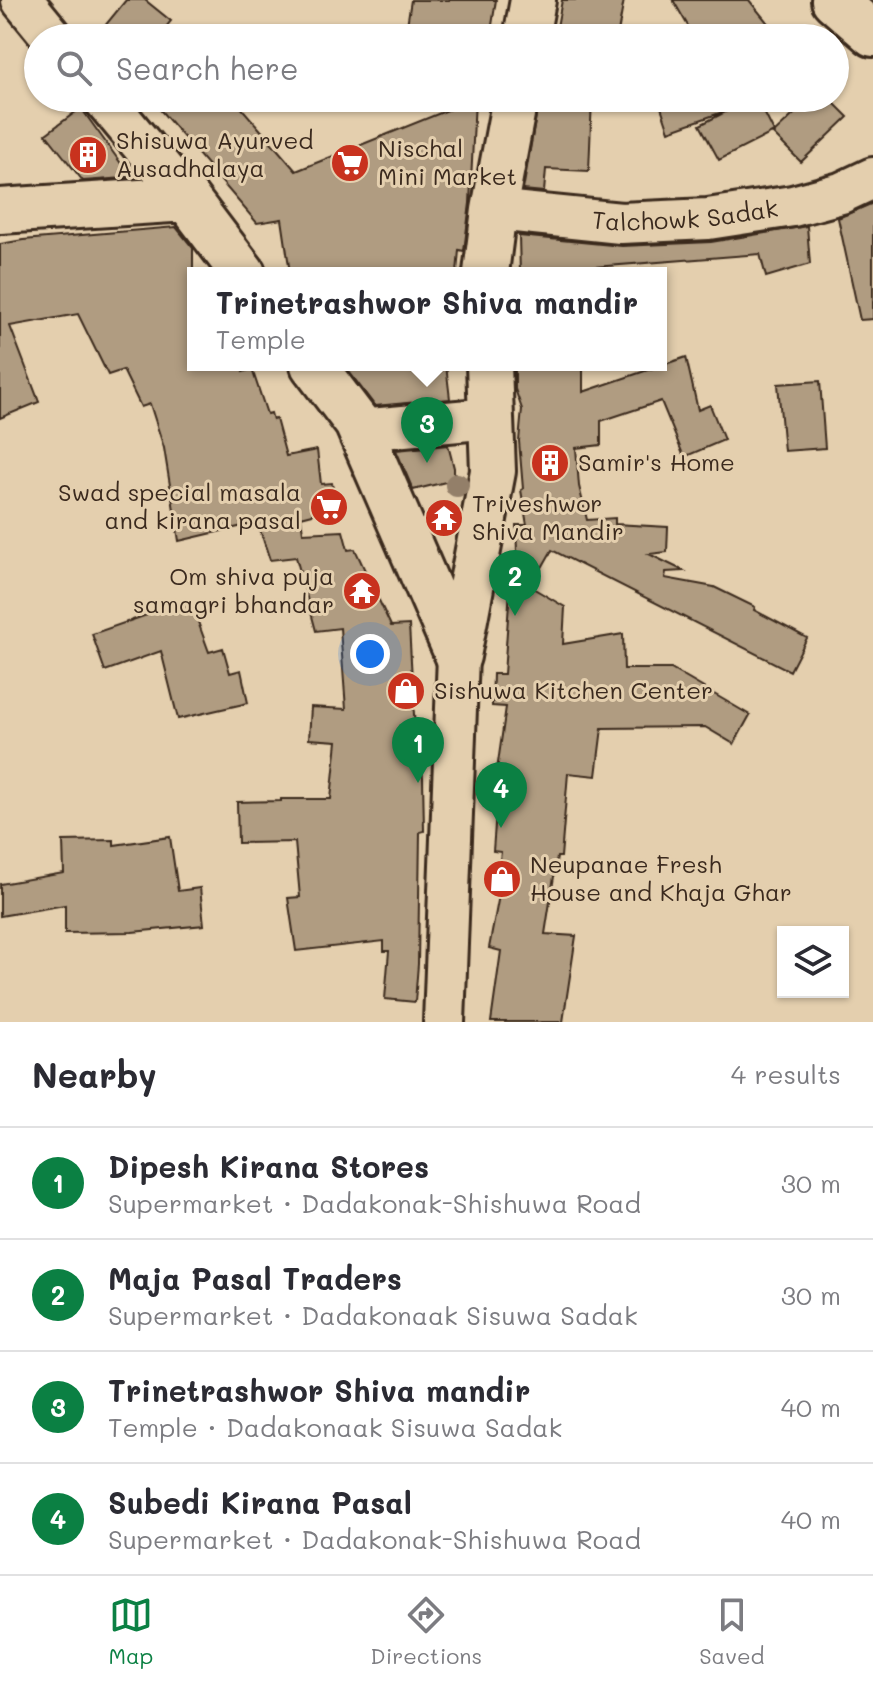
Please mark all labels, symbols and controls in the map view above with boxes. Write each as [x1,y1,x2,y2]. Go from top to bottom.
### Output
search box [24,24,849,112]
icon: search [52,46,96,90]
text: Search here [116,48,299,88]
place label: Shisuwa Ayurved Ausadhalaya [116,124,314,183]
place label: Nischal Mini Market [378,132,517,191]
building icon: Shisuwa Ayurved Ausadhalaya [67,134,109,176]
supermarket icon: Nischal Mini Market [329,142,371,184]
street label: Talchowk Sadak [591,192,780,237]
popup [187,267,667,371]
text: Trinetrashwor Shiva mandir [216,282,638,322]
text: Temple [216,322,306,356]
pin: 3 [401,397,453,463]
building icon: Samir's Home [529,442,571,484]
place label: Samir's Home [578,446,735,477]
place label: Swad special masala and kirana pasal [58,476,301,535]
supermarket icon: Swad special masala and kirana pasal [308,486,350,528]
place label: Triveshwor Shiva Mandir [472,487,624,546]
temple icon: Triveshwor Shiva Mandir [423,497,465,539]
pin: 2 [489,550,541,616]
place label: Om shiva puja samagri bhandar [133,560,334,619]
temple icon: Om shiva puja samagri bhandar [341,570,383,612]
your location [350,634,390,674]
shop icon: Sishuwa Kitchen Center [385,670,427,712]
place label: Sishuwa Kitchen Center [434,674,713,705]
pin: 1 [392,717,444,783]
pin: 4 [475,762,527,828]
place label: Neupanae Fresh House and Khaja Ghar [530,848,792,907]
shop icon: Neupanae Fresh House and Khaja Ghar [481,858,523,900]
map controls [777,926,849,998]
button: layers [777,926,849,998]
text: Nearby [32,1052,157,1097]
text: 4 results [731,1057,841,1091]
text: Dipesh Kirana Stores [108,1146,429,1186]
text: 1 [52,1166,64,1200]
text: 30 m [781,1166,841,1200]
text: Supermarket · Dadakonak-Shishuwa Road [108,1186,641,1220]
text: Maja Pasal Traders [108,1258,402,1298]
text: 2 [51,1278,65,1312]
text: 30 m [781,1278,841,1312]
text: Supermarket · Dadakonaak Sisuwa Sadak [108,1298,638,1332]
text: Trinetrashwor Shiva mandir [108,1370,530,1410]
text: 3 [50,1390,66,1424]
text: 40 m [781,1390,841,1424]
text: Temple · Dadakonaak Sisuwa Sadak [108,1410,562,1444]
text: Subedi Kirana Pasal [108,1482,412,1522]
text: 4 [50,1502,66,1536]
text: 40 m [781,1502,841,1536]
text: Supermarket · Dadakonak-Shishuwa Road [108,1522,641,1556]
tab: Map [109,1593,153,1670]
tab: Directions [370,1593,482,1670]
tab: Saved [699,1593,764,1670]

